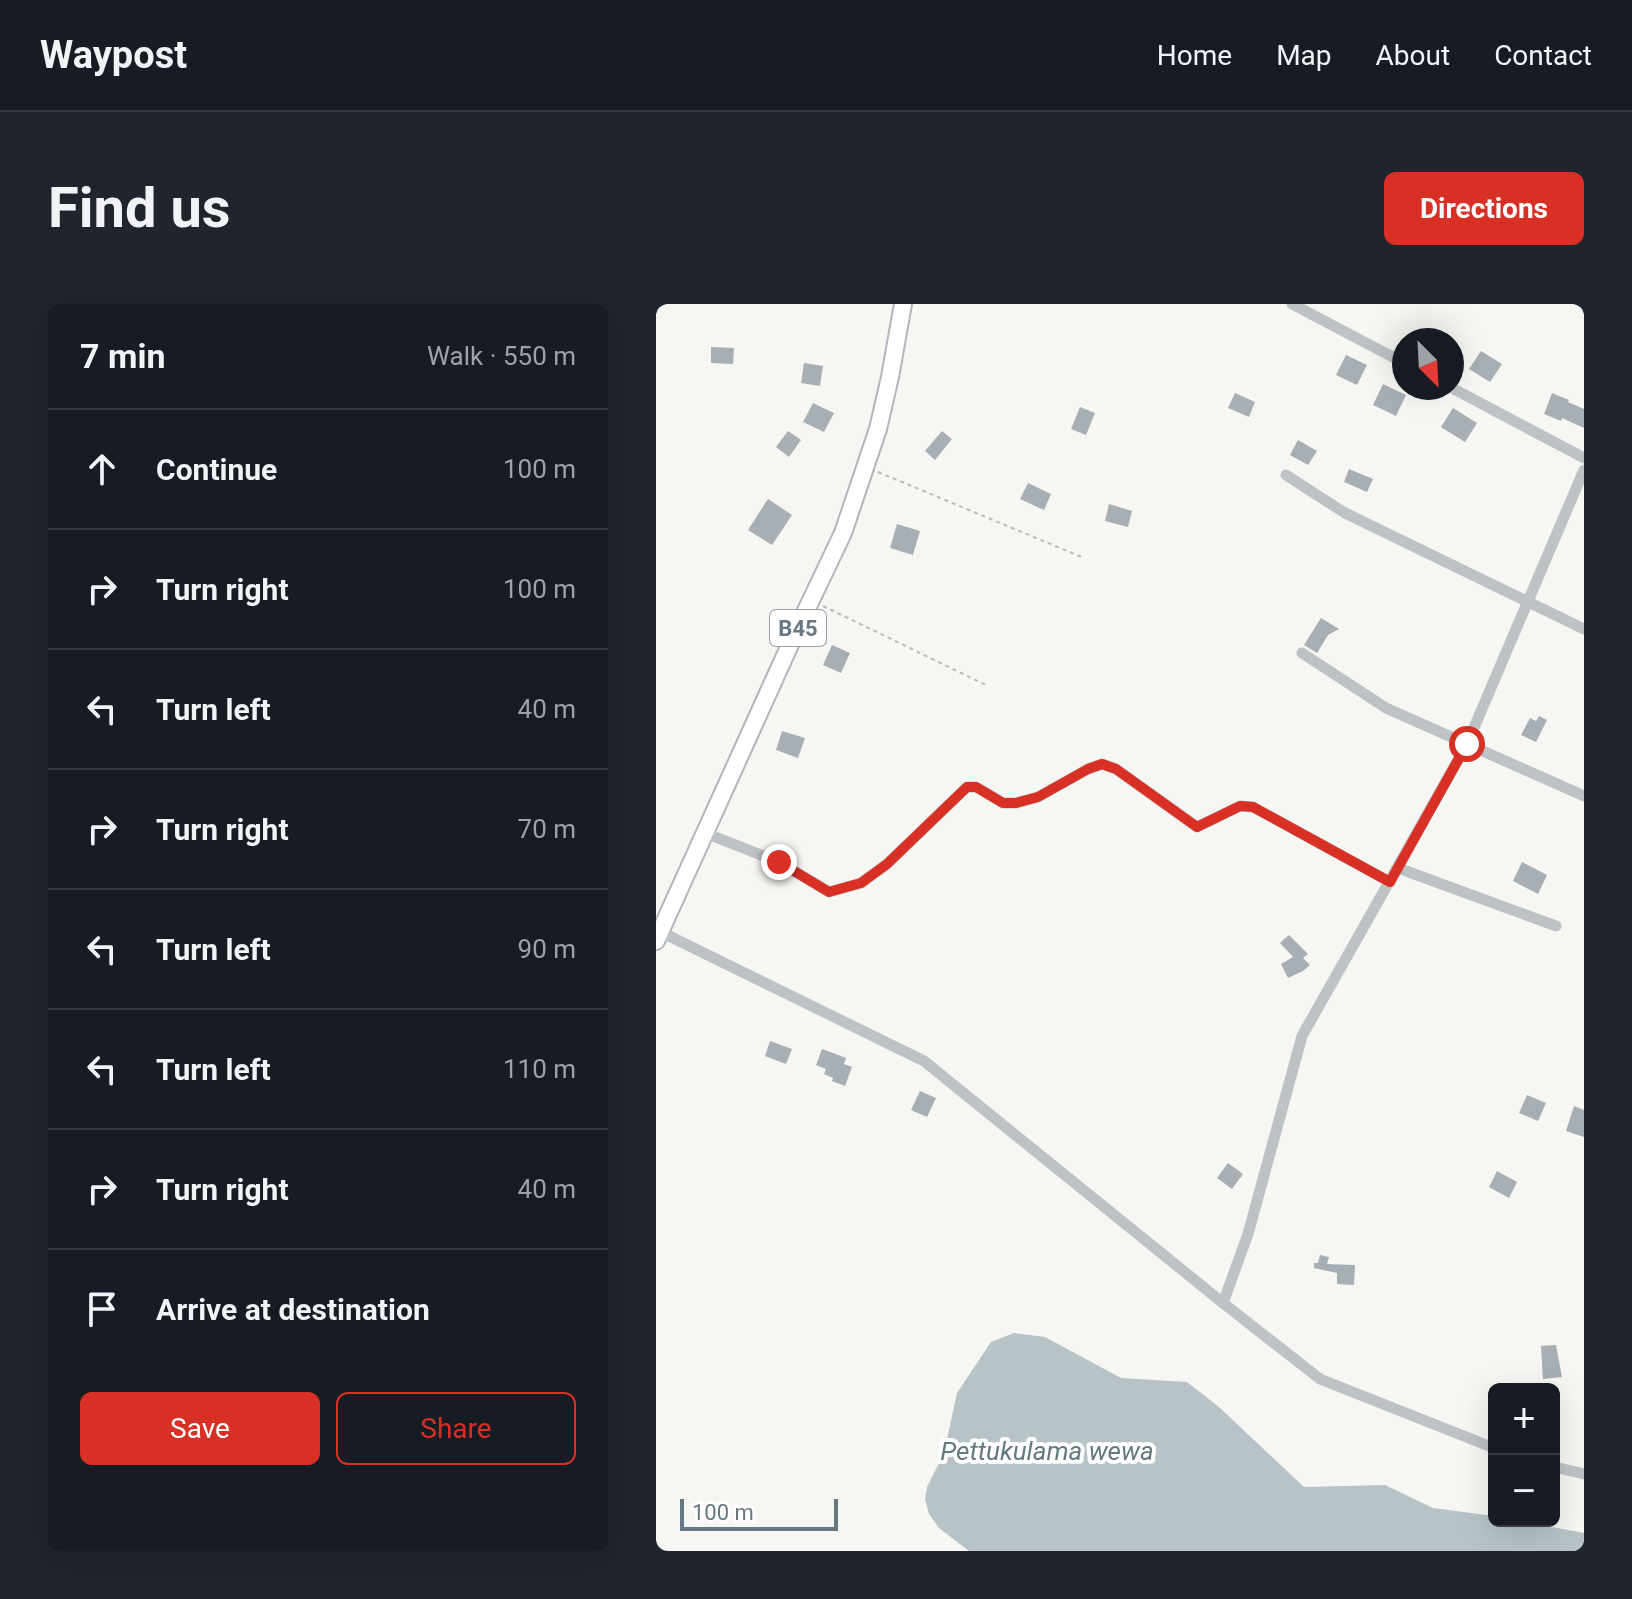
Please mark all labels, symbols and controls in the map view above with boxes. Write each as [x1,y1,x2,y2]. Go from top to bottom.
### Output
text: Waypost [40,33,187,77]
text: Home [1157,39,1232,72]
text: Map [1276,39,1332,72]
text: About [1376,39,1450,72]
text: Contact [1494,39,1592,72]
button: Directions [1384,172,1584,245]
text: Find us [48,175,231,241]
north arrow [1392,328,1464,400]
text: 7 min [80,336,165,376]
text: Walk · 550 m [427,341,576,371]
icon: ahead [80,447,124,491]
text: Continue [156,452,277,487]
text: 100 m [503,454,576,484]
icon: right [80,567,124,611]
text: Turn right [156,572,289,607]
text: 100 m [503,574,576,604]
road number: B45 [770,610,826,646]
icon: left [80,687,124,731]
text: Turn left [156,692,271,727]
text: 40 m [518,694,576,724]
route start [1449,726,1485,762]
icon: right [80,807,124,851]
text: Turn right [156,812,289,847]
text: 70 m [518,814,576,844]
route end [761,844,797,880]
icon: left [80,927,124,971]
text: Turn left [156,932,271,967]
text: 90 m [518,934,576,964]
icon: left [80,1047,124,1091]
text: Turn left [156,1052,271,1087]
text: 110 m [503,1054,576,1084]
icon: right [80,1167,124,1211]
text: Turn right [156,1172,289,1207]
text: 40 m [518,1174,576,1204]
icon: arrive [80,1287,124,1331]
text: Arrive at destination [156,1292,430,1327]
map controls [1488,1383,1560,1527]
button: + [1488,1383,1560,1455]
button: Save [80,1392,320,1465]
button: Share [336,1392,576,1465]
water label: Pettukulama wewa [940,1436,1154,1466]
button: − [1488,1455,1560,1527]
scale bar [680,1495,838,1531]
text: 100 m [692,1500,754,1525]

